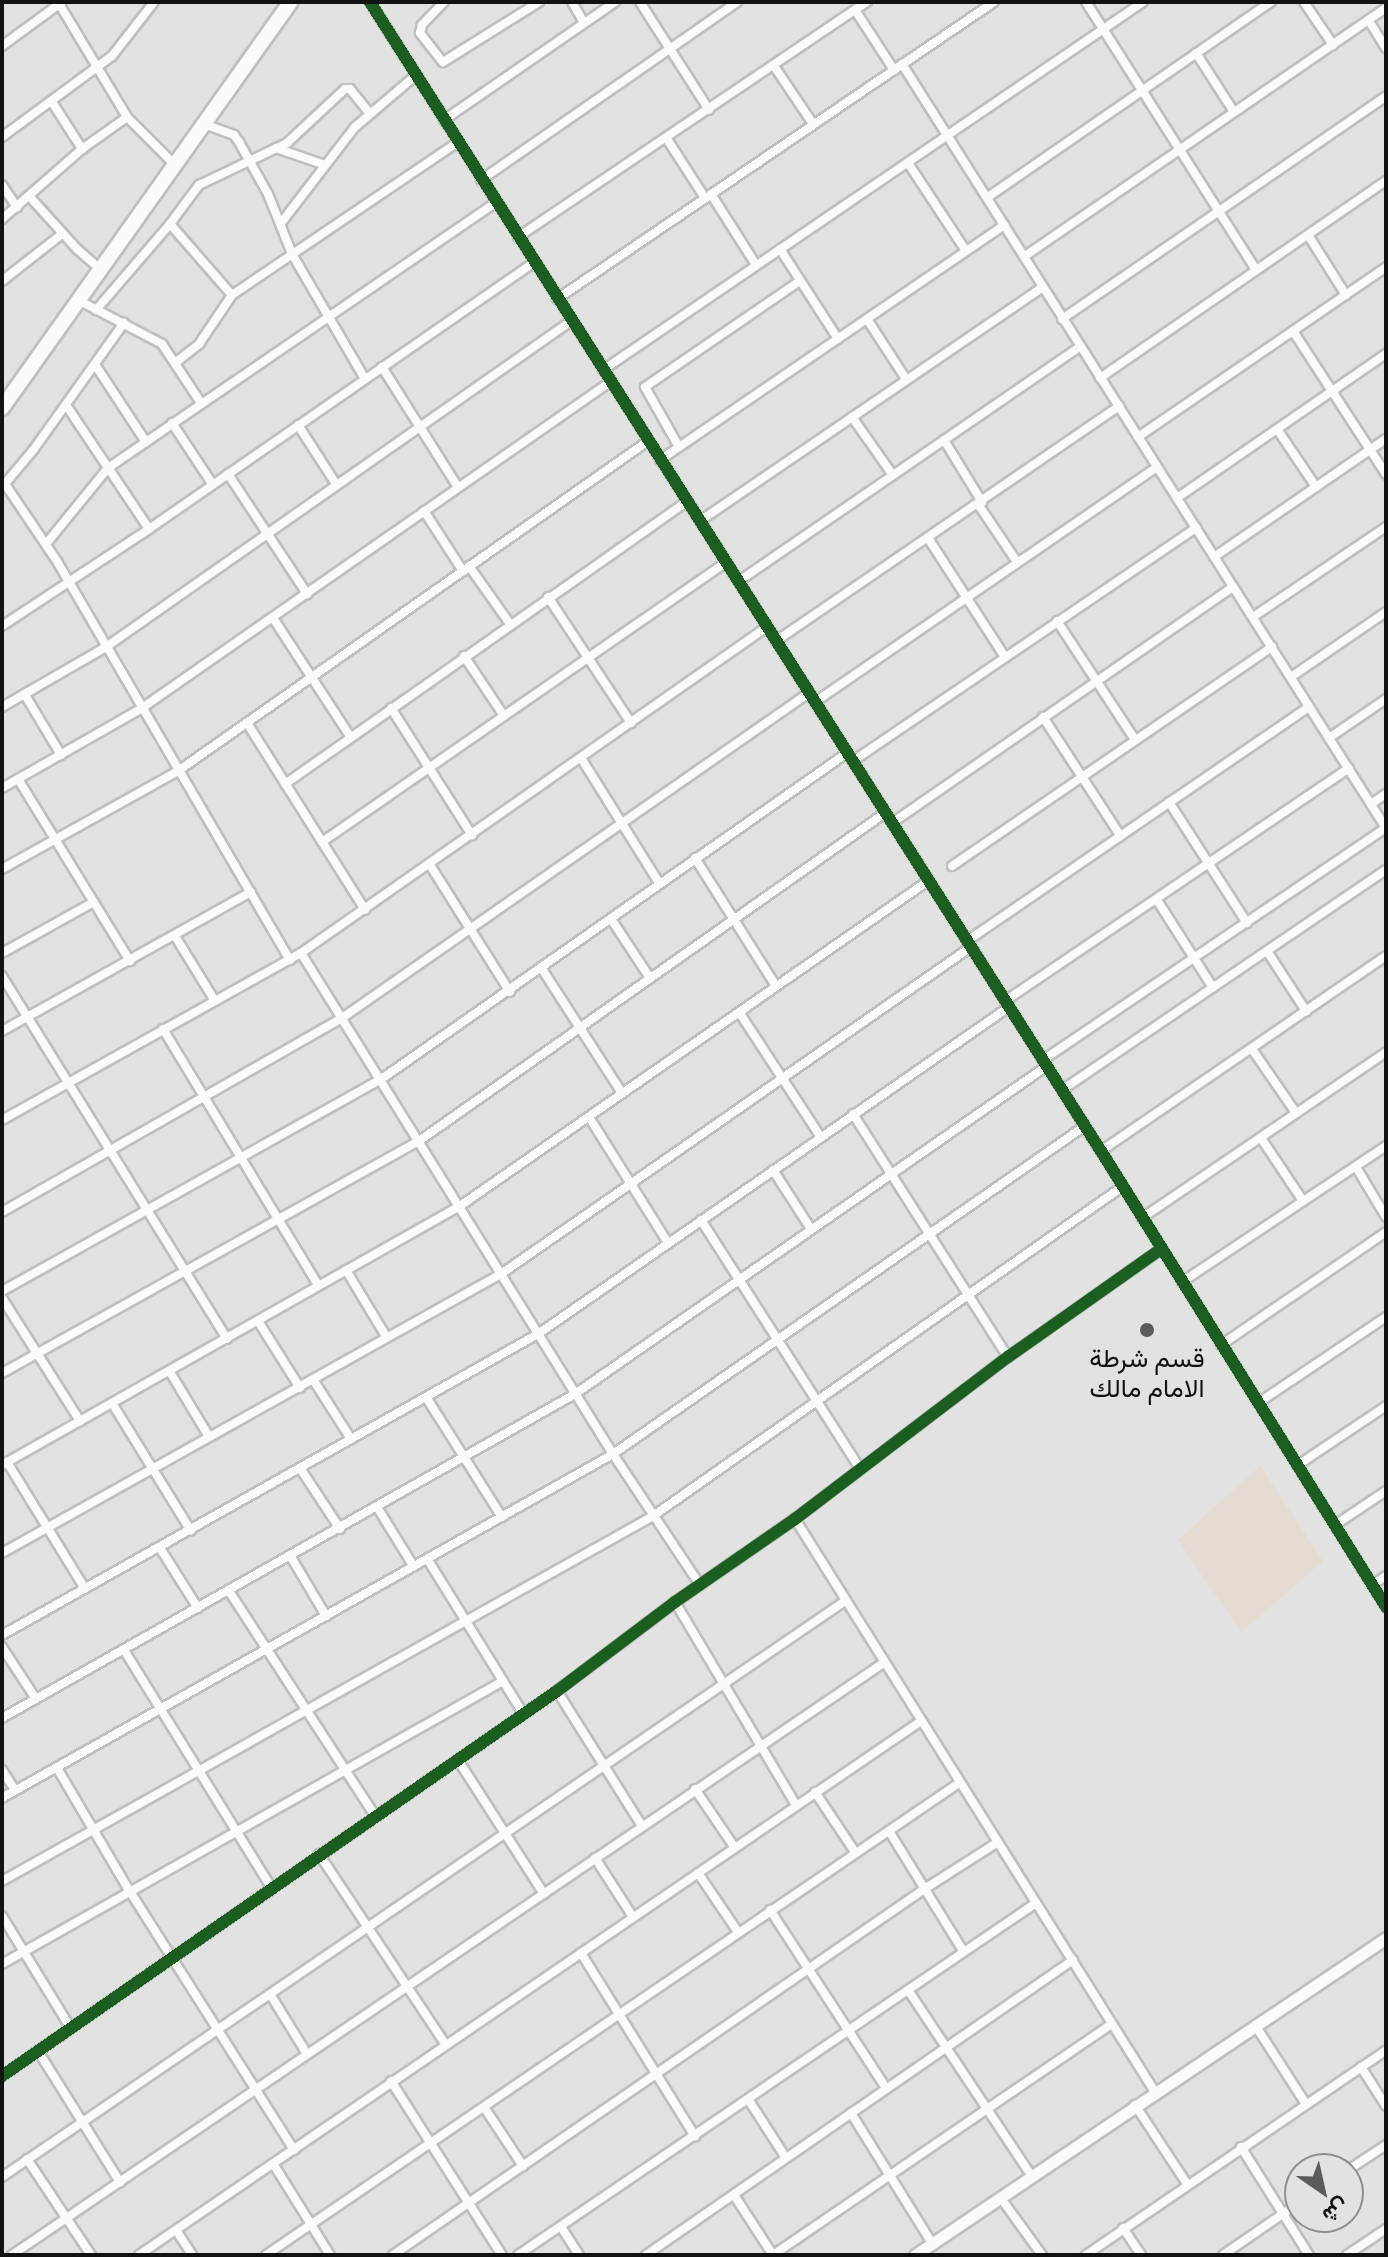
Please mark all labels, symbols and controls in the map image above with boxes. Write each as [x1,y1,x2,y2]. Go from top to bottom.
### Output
marker: قسم شرطة الامام مالك [1138,1321,1156,1339]
place label: قسم شرطة الامام مالك [1089,1342,1205,1404]
north arrow [1284,2153,1364,2233]
text: ش [1318,2192,1356,2231]

